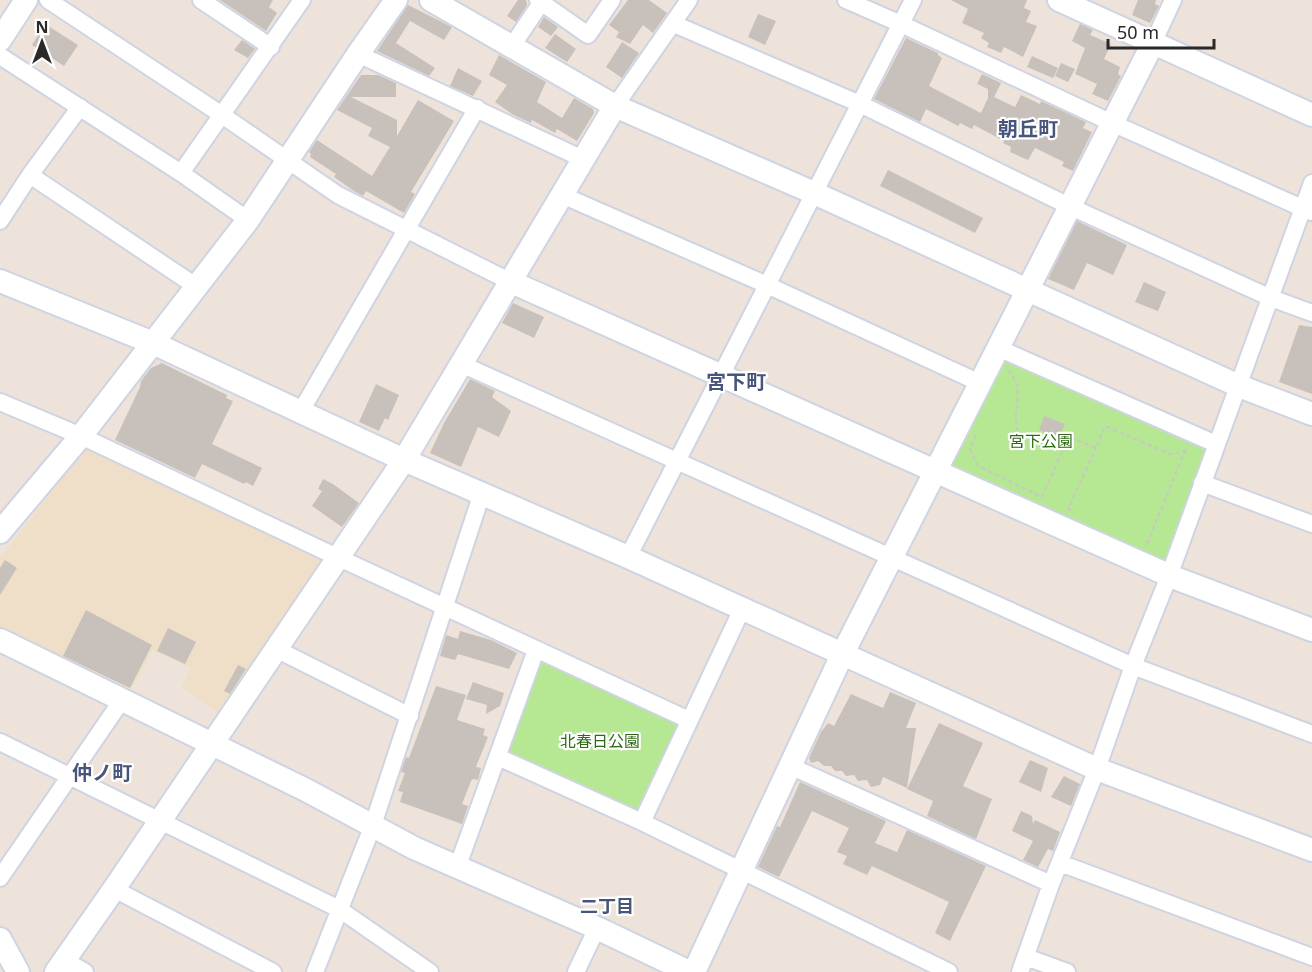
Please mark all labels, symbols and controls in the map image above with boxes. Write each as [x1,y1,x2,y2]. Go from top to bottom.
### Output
north arrow [12,12,72,72]
scale bar [1108,12,1214,50]
text: N [35,16,49,38]
text: 50 m [1117,20,1159,44]
district label: 朝丘町 [998,115,1058,142]
district label: 宮下町 [706,368,766,395]
park label: 宮下公園 [1009,430,1073,452]
park label: 北春日公園 [560,730,640,752]
district label: 仲ノ町 [72,759,132,786]
district label: 二丁目 [580,894,634,918]

